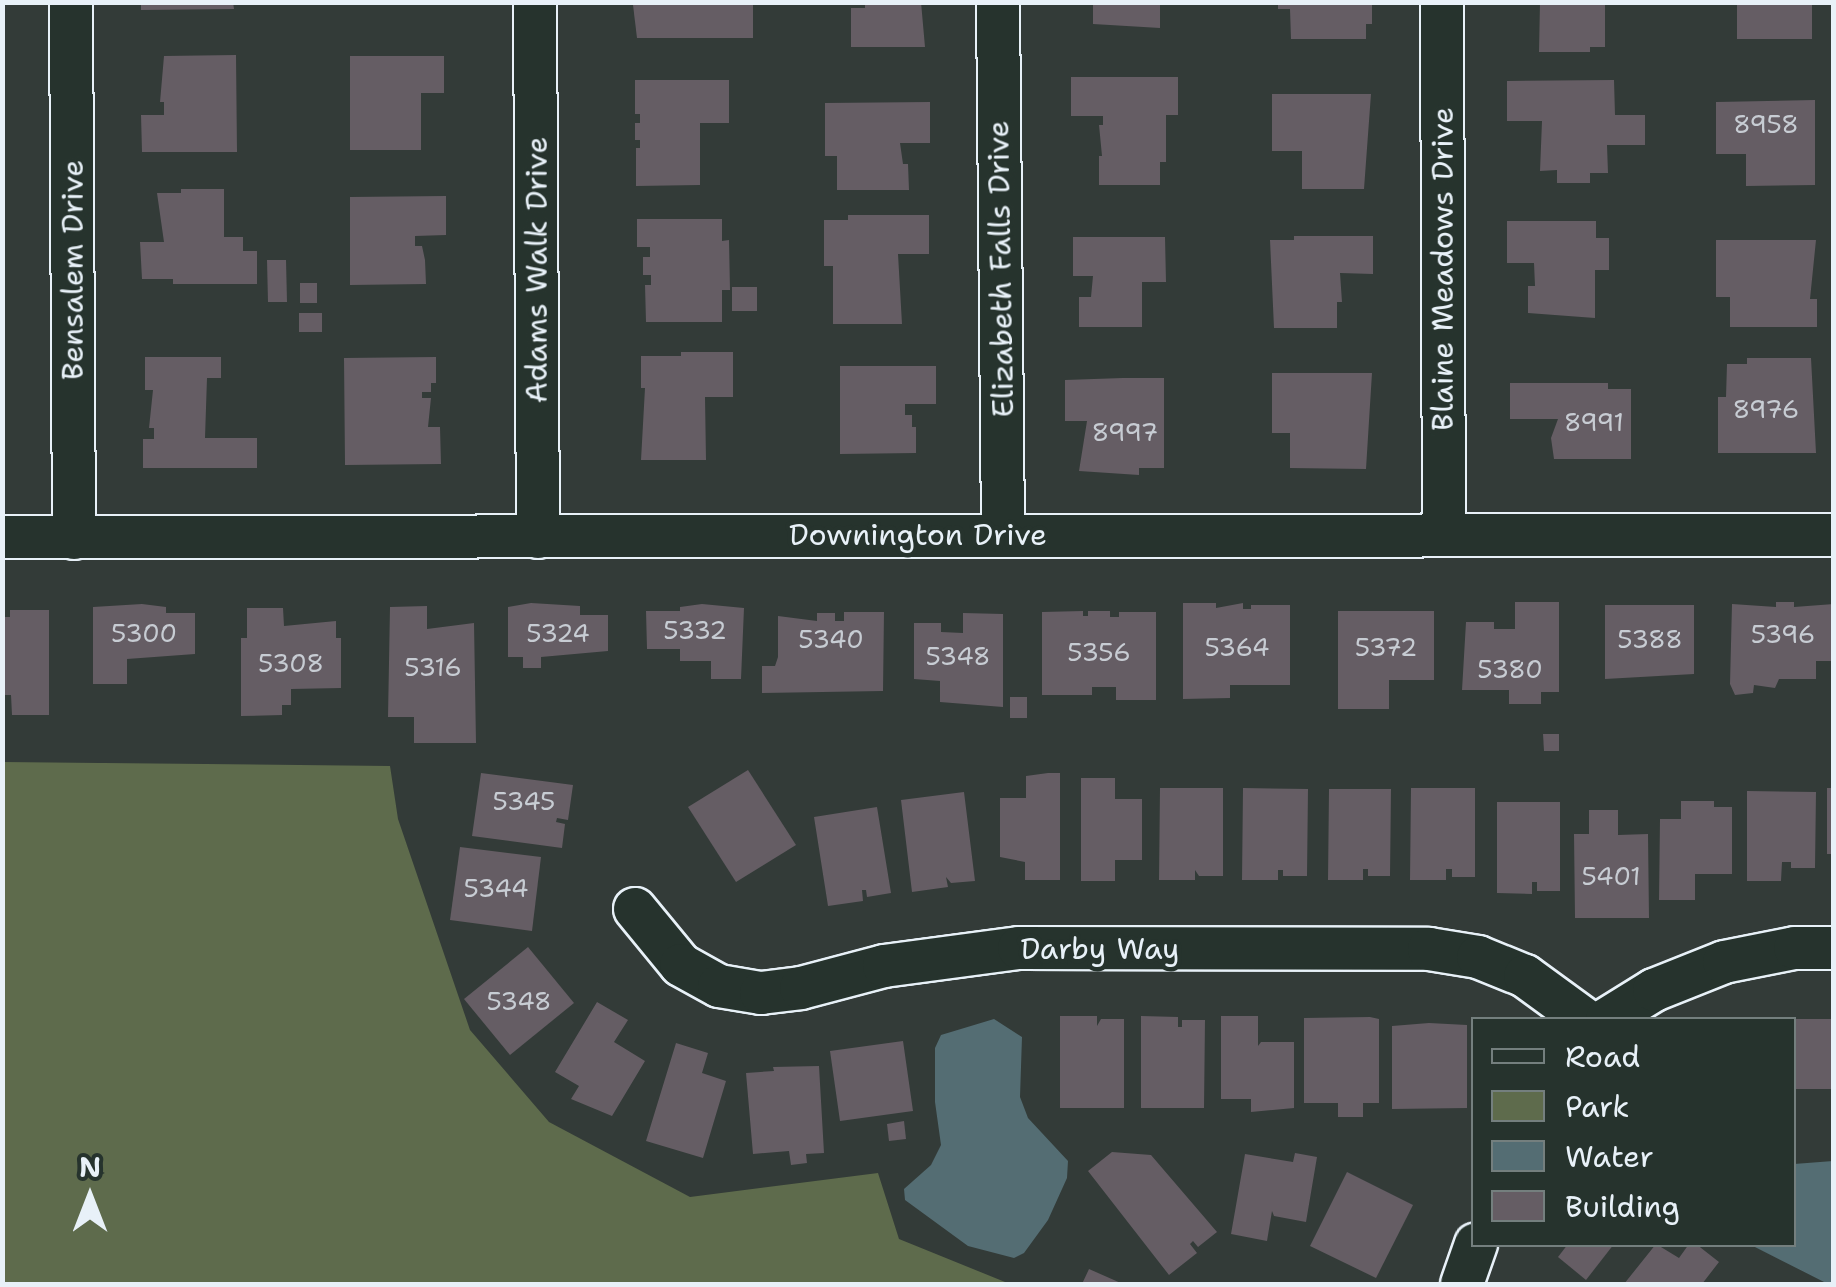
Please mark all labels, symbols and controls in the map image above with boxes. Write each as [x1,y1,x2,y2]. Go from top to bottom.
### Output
street label: Blaine Meadows Drive [1425,107,1461,431]
house number: 8958 [1733,109,1799,139]
street label: Elizabeth Falls Drive [980,120,1022,418]
street label: Adams Walk Drive [519,137,555,403]
street label: Bensalem Drive [55,160,91,380]
house number: 8976 [1733,394,1799,424]
house number: 8991 [1564,407,1624,437]
house number: 8997 [1092,417,1158,447]
street label: Downington Drive [789,517,1047,553]
house number: 5332 [663,615,727,645]
house number: 5300 [111,618,177,648]
house number: 5324 [526,618,590,648]
house number: 5396 [1751,619,1815,649]
house number: 5340 [798,624,864,654]
house number: 5388 [1617,624,1683,654]
house number: 5364 [1204,632,1270,662]
house number: 5372 [1355,632,1417,662]
house number: 5356 [1067,637,1131,667]
house number: 5348 [925,641,991,671]
house number: 5308 [258,648,324,678]
house number: 5316 [404,652,462,682]
house number: 5380 [1477,654,1543,684]
house number: 5345 [493,786,555,816]
house number: 5401 [1581,861,1641,891]
house number: 5344 [464,873,528,903]
street label: Darby Way [1021,931,1179,967]
house number: 5348 [486,986,552,1016]
legend [1471,1017,1796,1247]
text: Road [1565,1036,1640,1077]
text: Park [1565,1086,1629,1127]
text: Water [1565,1136,1654,1177]
north arrow [40,1147,140,1247]
text: N [79,1148,101,1186]
text: Building [1565,1186,1680,1227]

